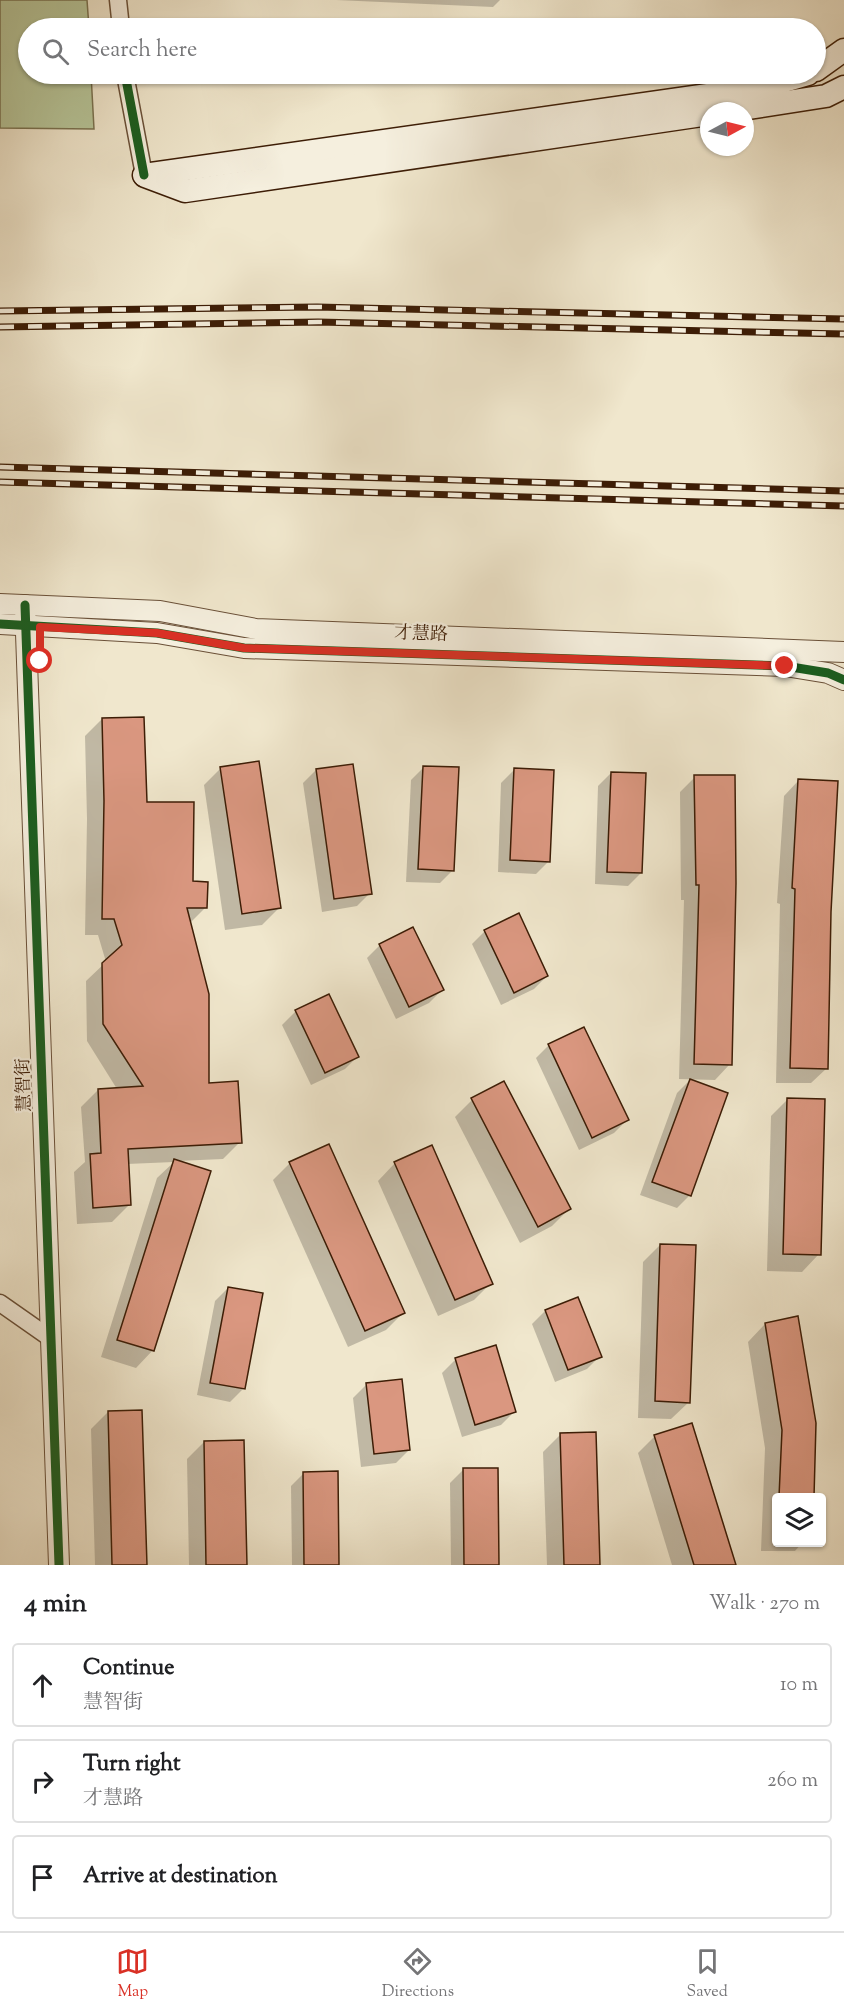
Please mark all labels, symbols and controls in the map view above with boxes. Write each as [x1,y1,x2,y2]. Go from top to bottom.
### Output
search box [18,18,826,84]
icon: search [39,35,72,68]
text: Search here [87,35,197,67]
north arrow [700,102,754,156]
street label: 才慧路 [394,621,448,649]
route start [26,647,52,673]
route end [771,652,797,678]
street label: 慧智街 [11,1058,39,1112]
map controls [772,1493,826,1547]
button: layers [772,1493,826,1547]
text: 4 min [24,1586,87,1623]
text: Walk · 270 m [709,1590,820,1619]
text: Continue [83,1653,174,1685]
icon: ahead [26,1669,59,1702]
text: 10 m [780,1671,818,1700]
text: 慧智街 [83,1689,143,1718]
text: Turn right [83,1749,180,1781]
icon: right [26,1765,59,1798]
text: 260 m [767,1767,818,1796]
text: 才慧路 [83,1785,143,1814]
icon: arrive [26,1861,59,1894]
text: Arrive at destination [83,1861,278,1893]
tab: Map [116,1945,149,2004]
tab: Directions [382,1945,454,2004]
tab: Saved [687,1945,728,2004]

